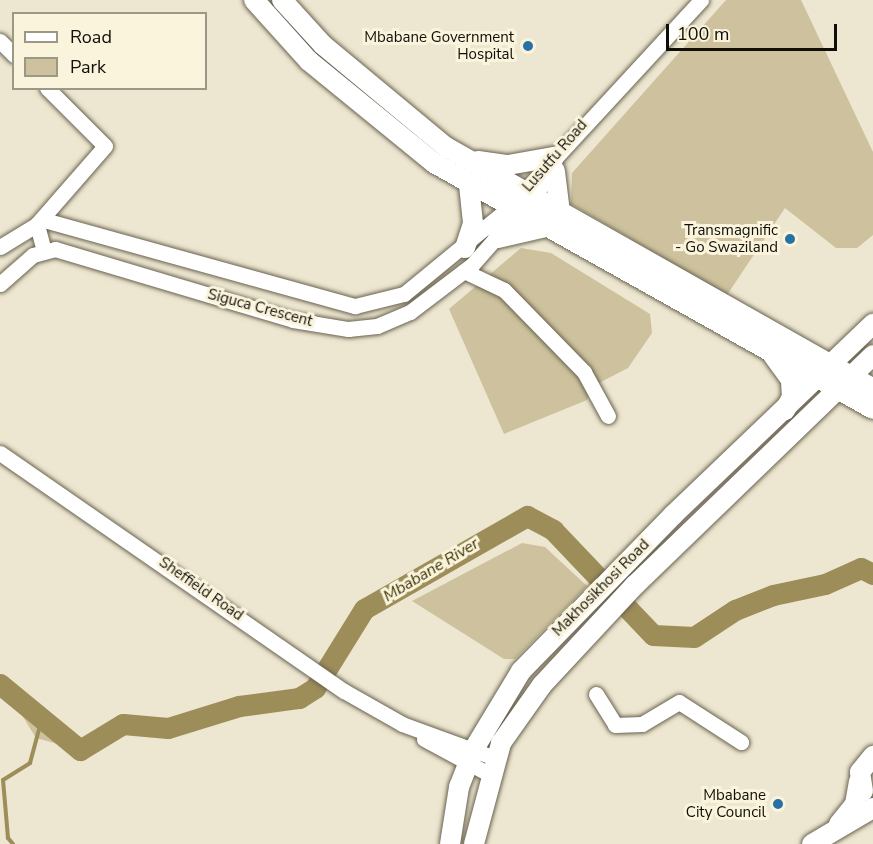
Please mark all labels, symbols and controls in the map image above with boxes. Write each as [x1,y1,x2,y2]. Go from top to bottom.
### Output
legend [12,12,207,90]
scale bar [669,12,840,50]
text: 100 m [677,22,729,46]
text: Road [70,25,112,49]
place label: Mbabane Government Hospital [364,28,514,63]
marker: Mbabane Government Hospital [519,37,537,55]
text: Park [70,55,106,79]
street label: Lusutfu Road [519,116,591,196]
place label: Transmagnific - Go Swaziland [675,221,778,256]
marker: Transmagnific - Go Swaziland [783,232,797,246]
street label: Siguca Crescent [206,285,314,331]
water label: Mbabane River [380,534,482,606]
street label: Makhosikhosi Road [549,536,653,640]
street label: Sheffield Road [155,553,247,625]
place label: Mbabane City Council [686,786,766,821]
marker: Mbabane City Council [771,797,785,811]

